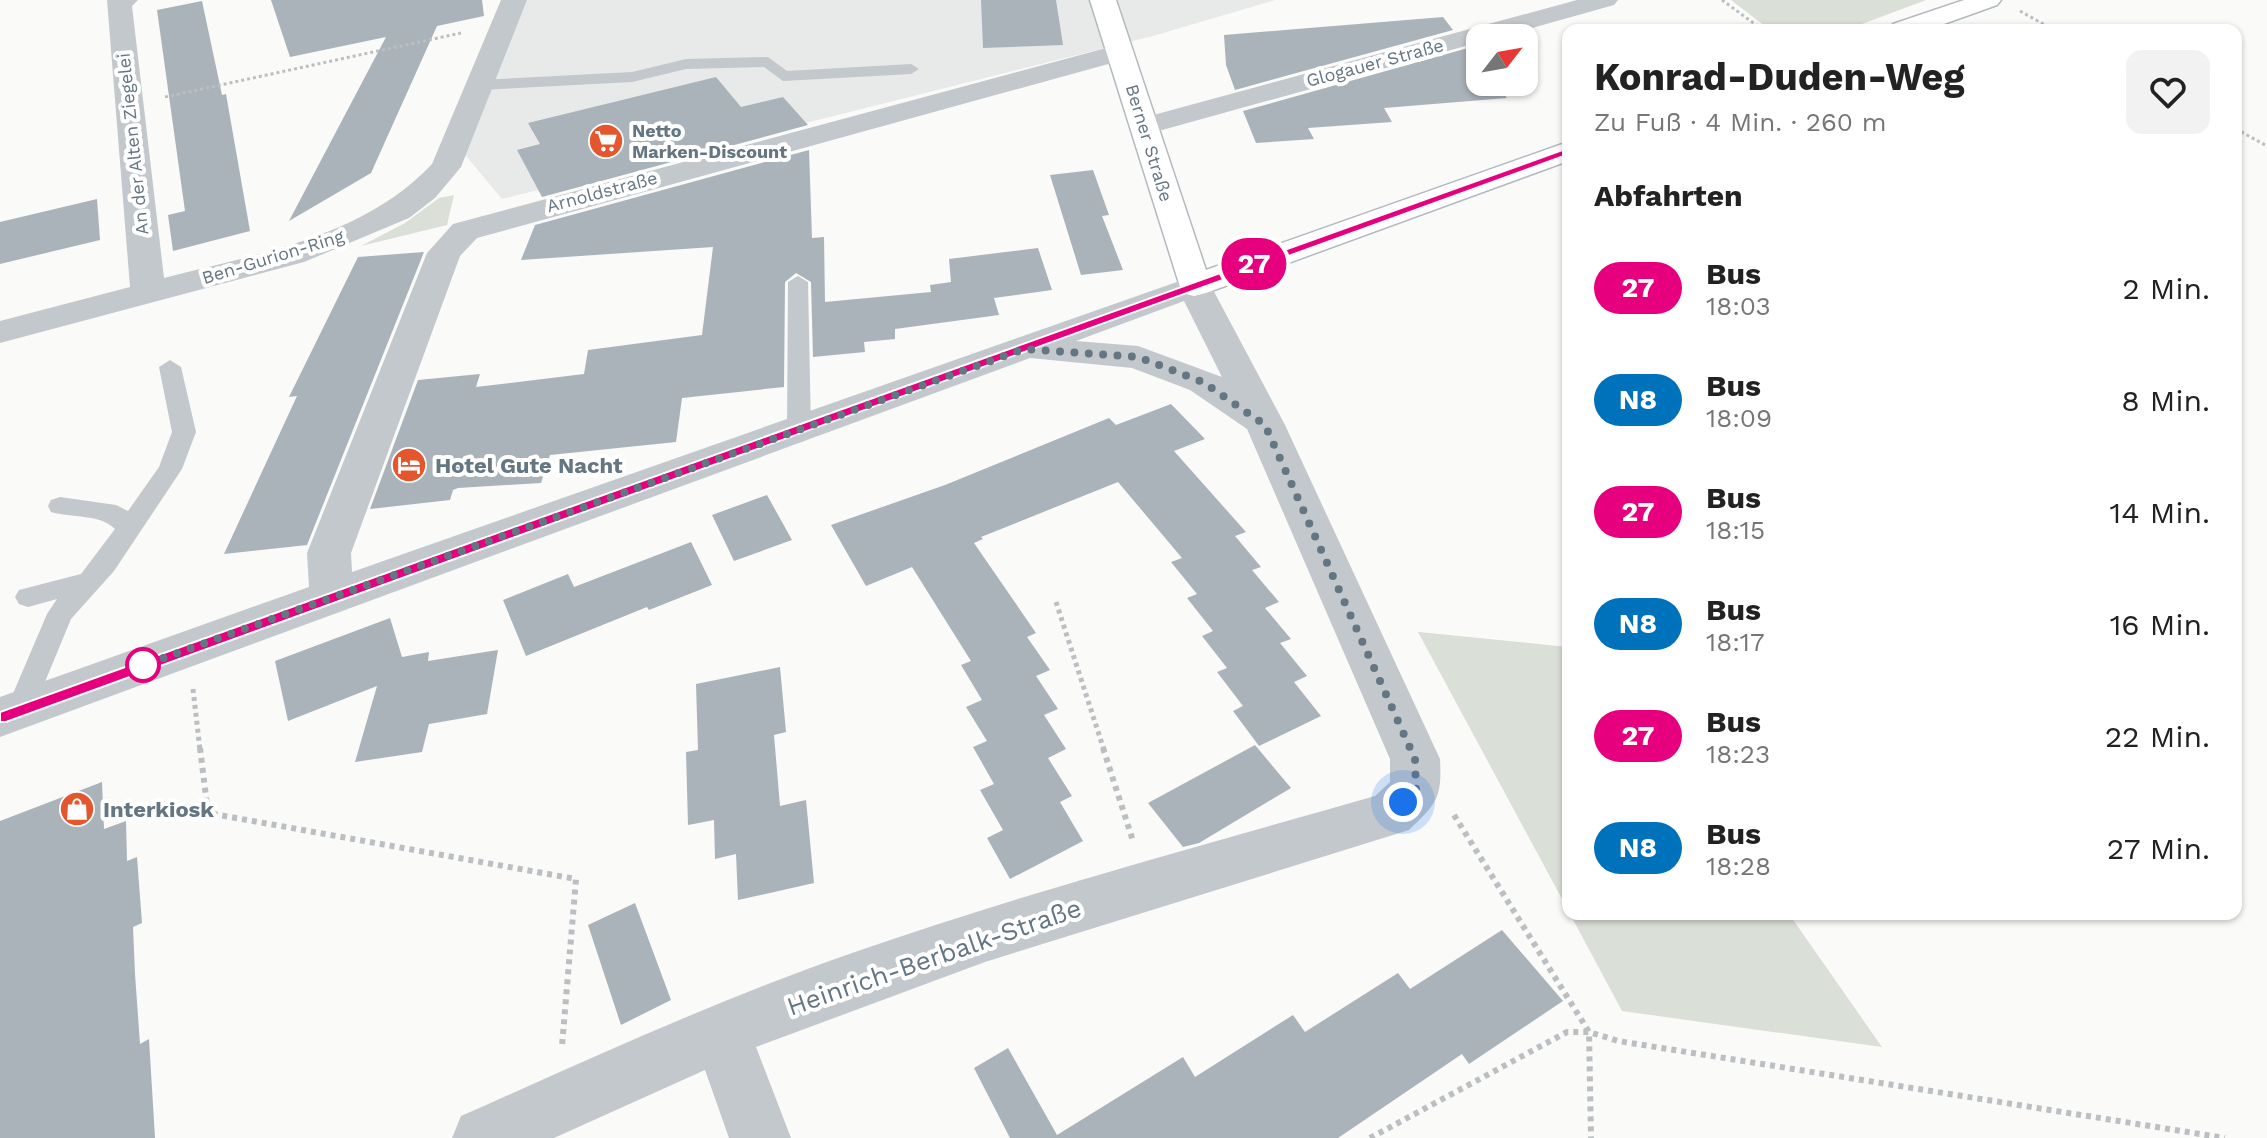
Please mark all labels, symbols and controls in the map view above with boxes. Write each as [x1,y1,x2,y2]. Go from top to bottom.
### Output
north arrow [1466,24,1538,96]
map controls [1466,24,1538,96]
street label: Glogauer Straße [1304,34,1446,91]
button: heart [2126,50,2210,134]
street label: An der Alten Ziegelei [113,52,152,236]
text: Konrad-Duden-Weg [1594,55,1965,99]
street label: Berner Straße [1122,81,1177,204]
text: Zu Fuß · 4 Min. · 260 m [1594,107,1887,137]
place label: Netto Marken-Discount [632,120,787,162]
supermarket icon: Netto Marken-Discount [587,122,625,160]
street label: Arnoldstraße [544,167,660,216]
text: Abfahrten [1594,178,1743,213]
street label: Ben-Gurion-Ring [199,225,347,288]
line badge: 27 [1218,238,1290,290]
text: 27 [1237,247,1271,280]
text: Bus [1706,256,1761,291]
text: 27 [1621,271,1655,304]
text: 2 Min. [2122,271,2210,306]
text: 18:03 [1706,291,1771,321]
text: Bus [1706,368,1761,403]
text: N8 [1619,383,1657,416]
text: 8 Min. [2121,383,2210,418]
text: 18:09 [1706,403,1772,433]
hotel icon: Hotel Gute Nacht [390,446,428,484]
place label: Hotel Gute Nacht [435,453,623,478]
text: Bus [1706,480,1761,515]
text: 27 [1621,495,1655,528]
text: 14 Min. [2110,495,2210,530]
text: 18:15 [1706,515,1765,545]
text: Bus [1706,592,1761,627]
text: N8 [1619,607,1657,640]
text: 16 Min. [2110,607,2210,642]
text: 18:17 [1706,627,1765,657]
unlabelled marker [126,648,160,682]
text: Bus [1706,704,1761,739]
text: 27 [1621,719,1655,752]
text: 22 Min. [2105,719,2210,754]
text: 18:23 [1706,739,1770,769]
your location [1383,782,1423,822]
shop icon: Interkiosk [58,790,96,828]
place label: Interkiosk [103,797,214,822]
text: Bus [1706,816,1761,851]
text: N8 [1619,831,1657,864]
text: 27 Min. [2107,831,2210,866]
text: 18:28 [1706,851,1771,881]
street label: Heinrich-Berbalk-Straße [783,892,1085,1022]

